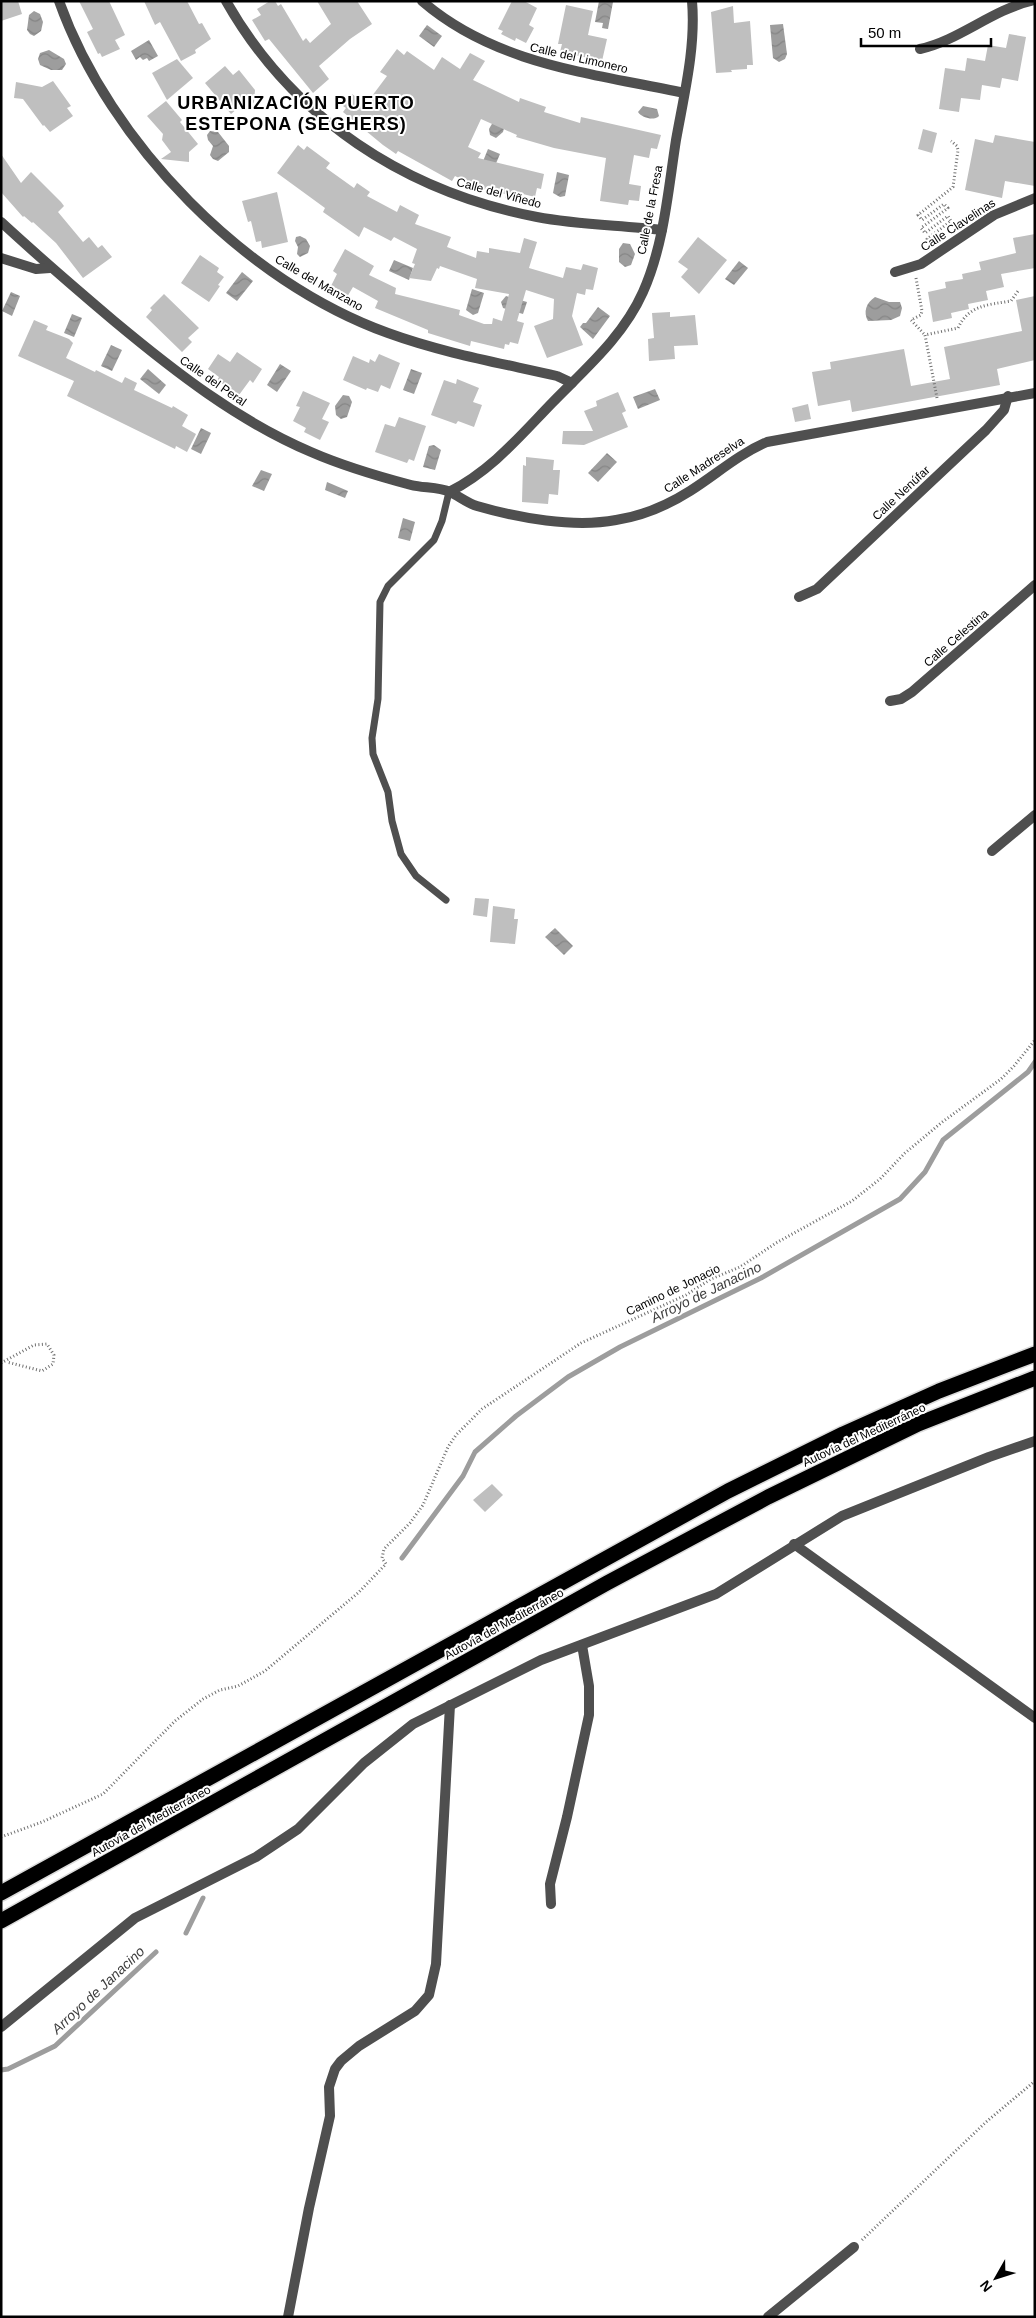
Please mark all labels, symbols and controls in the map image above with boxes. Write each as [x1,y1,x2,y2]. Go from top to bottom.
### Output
scale bar [861,15,991,47]
text: 50 m [868,24,901,41]
street label: Calle del Limonero [529,40,630,76]
district label: URBANIZACIÓN PUERTO ESTEPONA (SEGHERS) [177,92,415,134]
street label: Calle de la Fresa [634,164,666,256]
street label: Calle del Viñedo [455,175,543,211]
street label: Calle Clavelinas [918,196,998,254]
street label: Calle del Manzano [272,252,366,314]
street label: Calle del Peral [177,353,249,409]
street label: Calle Madreselva [661,434,747,496]
street label: Calle Nenúfar [869,463,933,523]
street label: Calle Celestina [921,606,991,670]
water label: Arroyo de Janacino [647,1258,764,1326]
street label: Camino de Jonacio [624,1261,723,1319]
street label: Autovía del Mediterráneo [800,1400,928,1470]
street label: Autovía del Mediterráneo [442,1585,566,1663]
street label: Autovía del Mediterráneo [89,1782,213,1860]
water label: Arroyo de Janacino [48,1943,148,2038]
north arrow [971,2253,1021,2303]
text: N [976,2277,995,2295]

